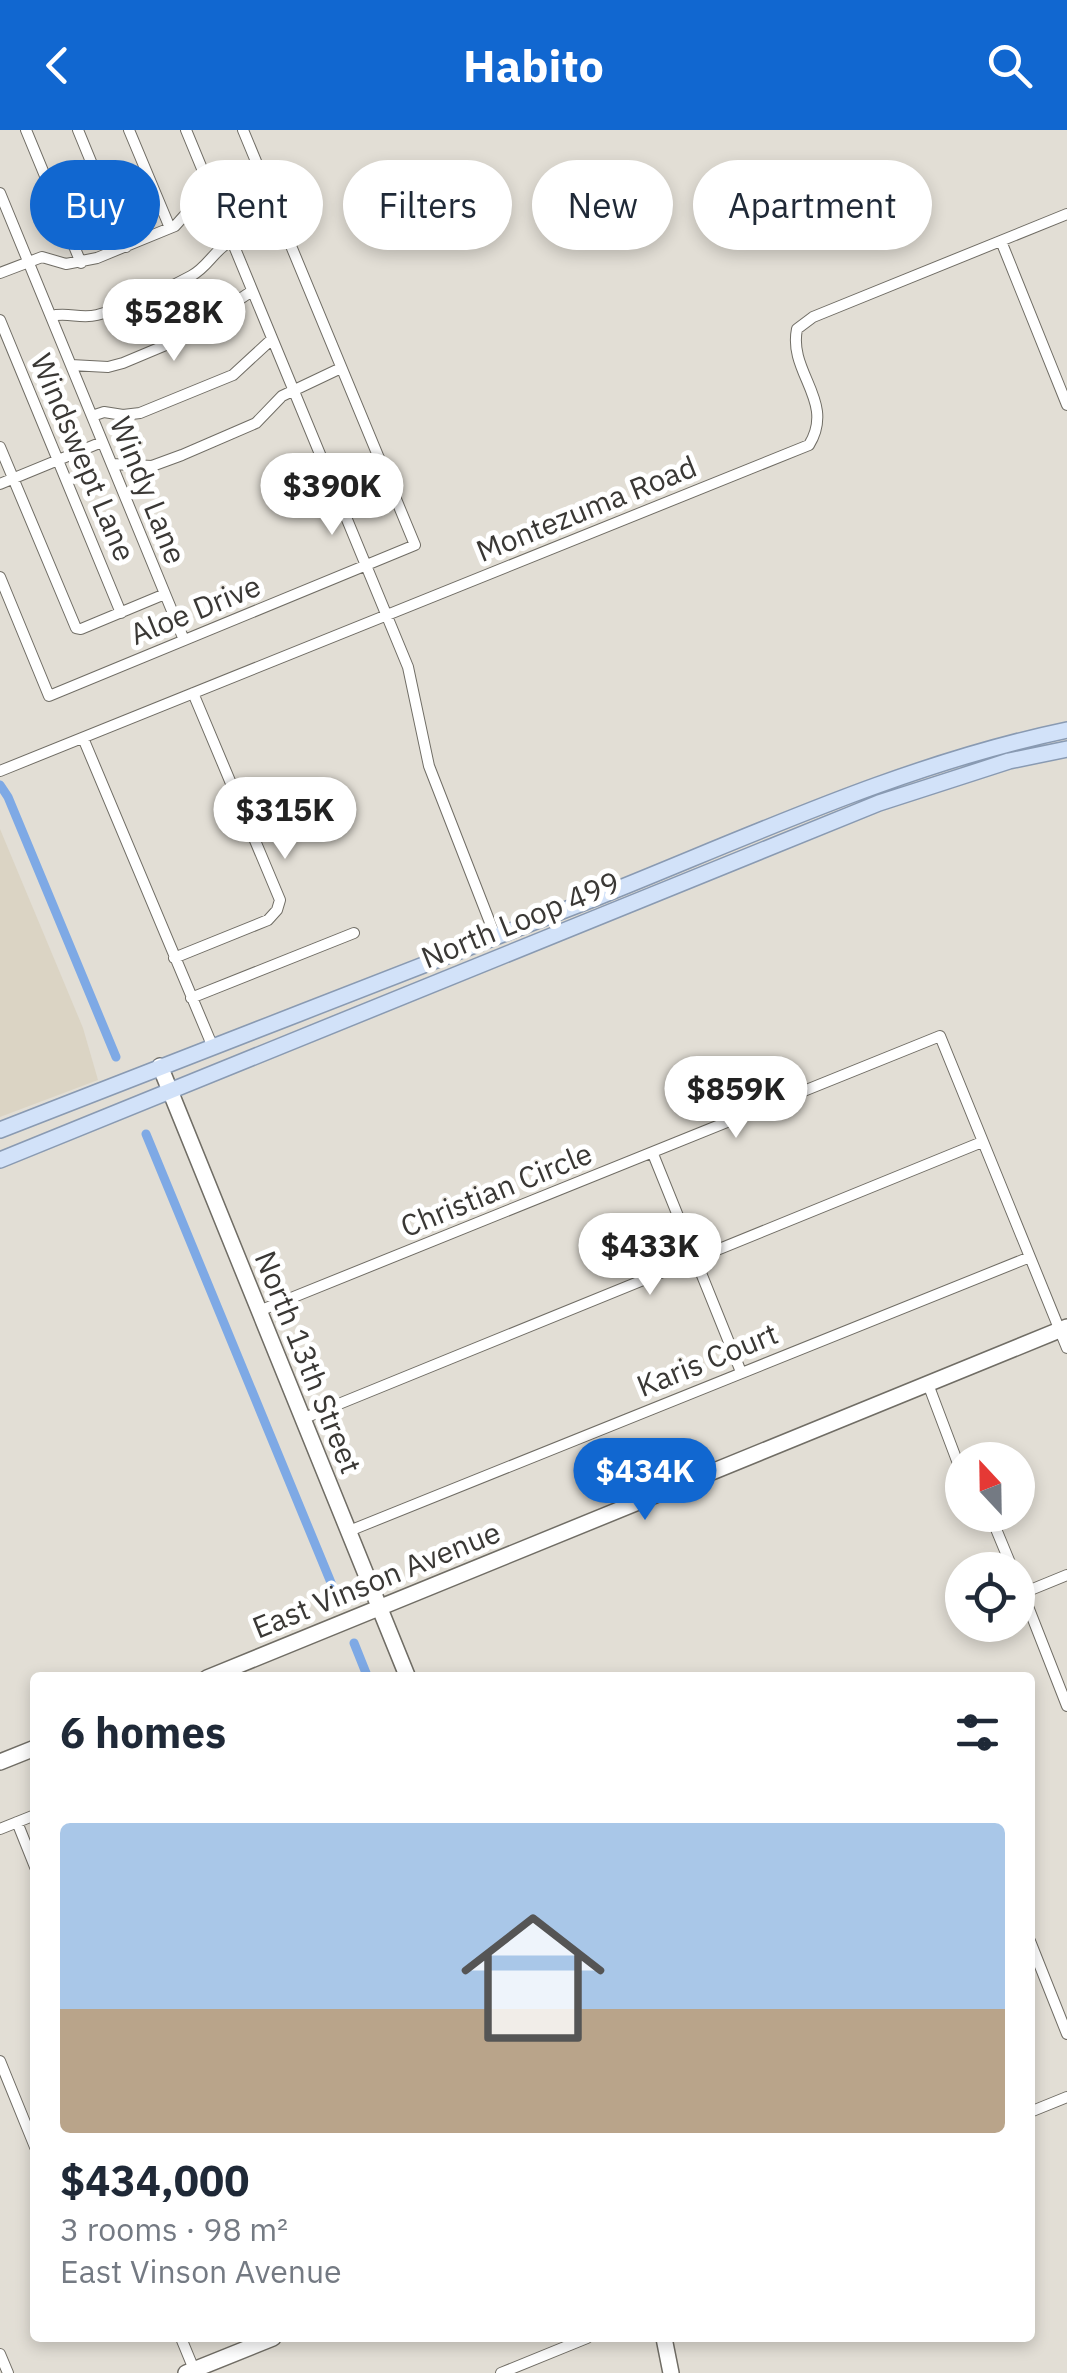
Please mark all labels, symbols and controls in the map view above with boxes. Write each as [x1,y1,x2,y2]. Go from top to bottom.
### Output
text: Habito [463,36,604,94]
icon: back [30,38,85,93]
icon: search [982,38,1037,93]
chip: Buy [30,160,160,250]
chip: Rent [180,160,323,250]
chip: Filters [343,160,512,250]
chip: New [532,160,673,250]
chip: Apartment [693,160,932,250]
pin: $528K [104,279,244,364]
text: $528K [124,290,224,332]
street label: Windswept Lane [23,347,145,567]
street label: Windy Lane [102,411,196,569]
street label: Montezuma Road [470,446,702,570]
pin: $390K [262,453,402,538]
text: $390K [282,464,382,506]
street label: Aloe Drive [124,565,266,653]
pin: $315K [215,777,355,862]
text: $315K [235,788,335,830]
street label: North Loop 499 [415,861,625,977]
pin: $859K [666,1056,806,1141]
text: $859K [686,1067,786,1109]
street label: Christian Circle [394,1133,598,1245]
pin: $433K [580,1213,720,1298]
text: $433K [600,1224,700,1266]
street label: North 13th Street [247,1245,371,1479]
street label: Karis Court [631,1313,783,1405]
pin: $434K [575,1438,715,1523]
north arrow [945,1442,1035,1532]
map controls [945,1442,1035,1642]
text: $434K [595,1449,695,1491]
street label: East Vinson Avenue [246,1511,506,1647]
button: locate [945,1552,1035,1642]
text: 6 homes [60,1705,226,1760]
icon: filters [950,1705,1005,1760]
icon: home [443,1888,623,2068]
text: $434,000 [60,2153,249,2208]
text: 3 rooms · 98 m² [60,2208,288,2250]
text: East Vinson Avenue [60,2250,342,2292]

